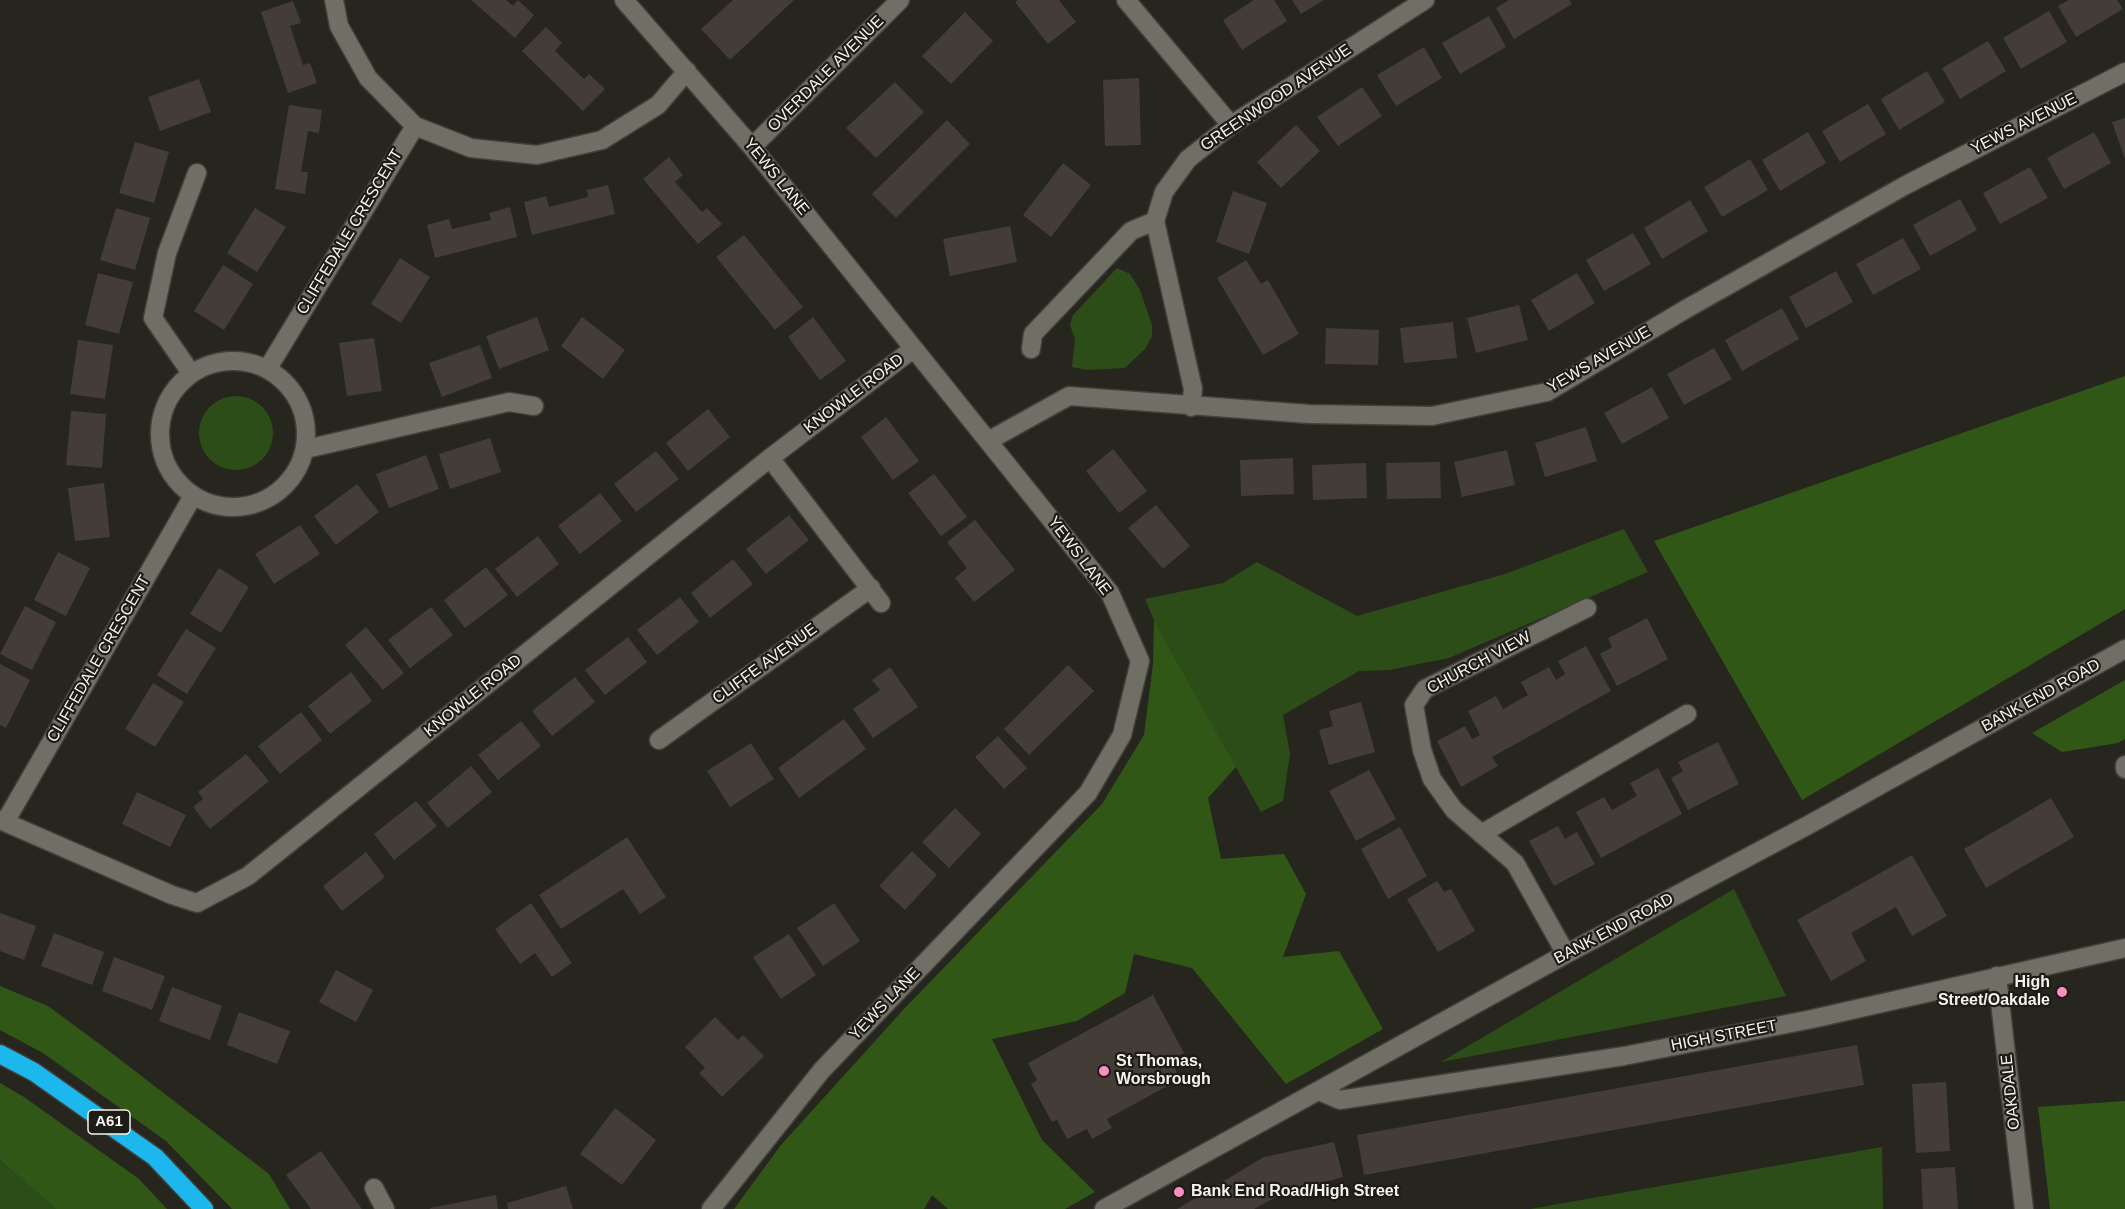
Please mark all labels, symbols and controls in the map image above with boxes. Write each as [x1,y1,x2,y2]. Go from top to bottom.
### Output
street label: OVERDALE AVENUE [764,12,888,136]
street label: GREENWOOD AVENUE [1197,40,1355,156]
street label: YEWS AVENUE [1968,89,2080,159]
street label: YEWS LANE [739,135,813,219]
street label: CLIFFEDALE CRESCENT [293,146,407,318]
street label: YEWS AVENUE [1544,323,1654,397]
street label: KNOWLE ROAD [800,350,908,438]
street label: YEWS LANE [1043,513,1115,599]
street label: CLIFFEDALE CRESCENT [43,572,155,746]
street label: CLIFFE AVENUE [709,620,821,708]
street label: CHURCH VIEW [1424,628,1534,698]
street label: KNOWLE ROAD [420,651,526,741]
street label: BANK END ROAD [1978,655,2104,737]
street label: BANK END ROAD [1551,889,1677,969]
street label: YEWS LANE [846,964,924,1044]
place label: High Street/Oakdale [1938,973,2050,1011]
marker: High Street/Oakdale [2055,985,2069,999]
street label: HIGH STREET [1669,1016,1779,1056]
place label: St Thomas, Worsbrough [1116,1052,1211,1090]
street label: OAKDALE [1998,1053,2024,1131]
marker: St Thomas, Worsbrough [1097,1064,1111,1078]
road number: A61 [88,1110,130,1134]
place label: Bank End Road/High Street [1191,1182,1399,1202]
marker: Bank End Road/High Street [1172,1185,1186,1199]

